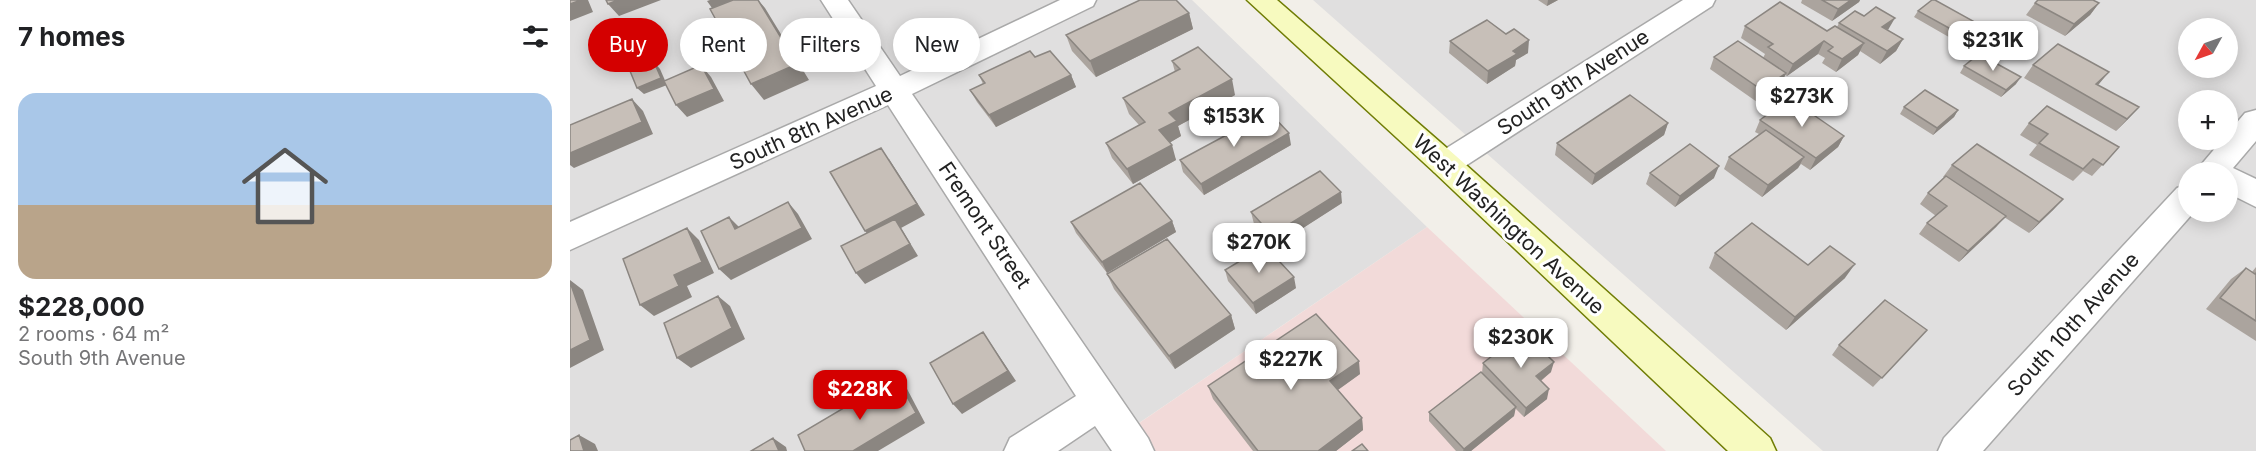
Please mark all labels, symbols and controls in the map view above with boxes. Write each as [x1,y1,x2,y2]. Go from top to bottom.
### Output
chip: Buy [588,18,668,72]
chip: Rent [680,18,767,72]
chip: Filters [779,18,881,72]
chip: New [893,18,980,72]
north arrow [2178,18,2238,78]
map controls [2178,18,2238,222]
icon: filters [519,20,552,53]
text: 7 homes [18,21,125,52]
pin: $231K [1951,21,2035,72]
street label: South 9th Avenue [1492,24,1654,140]
text: $231K [1962,28,2024,52]
pin: $273K [1760,77,1844,128]
street label: South 8th Avenue [726,81,896,175]
text: $273K [1770,84,1834,108]
button: + [2178,90,2238,150]
pin: $153K [1192,97,1276,148]
text: $153K [1203,104,1265,128]
street label: West Washington Avenue [1408,129,1610,319]
icon: home [231,132,339,240]
street label: Fremont Street [934,157,1037,293]
button: − [2178,162,2238,222]
pin: $270K [1217,223,1301,274]
text: $270K [1227,230,1291,254]
street label: South 10th Avenue [2002,247,2144,401]
text: $228,000 [18,291,145,322]
pin: $230K [1479,318,1563,369]
text: 2 rooms · 64 m² [18,322,169,346]
text: $230K [1488,325,1554,349]
pin: $227K [1249,340,1333,391]
text: South 9th Avenue [18,346,186,370]
text: $227K [1259,347,1323,371]
pin: $228K [818,370,902,421]
text: $228K [827,377,893,401]

